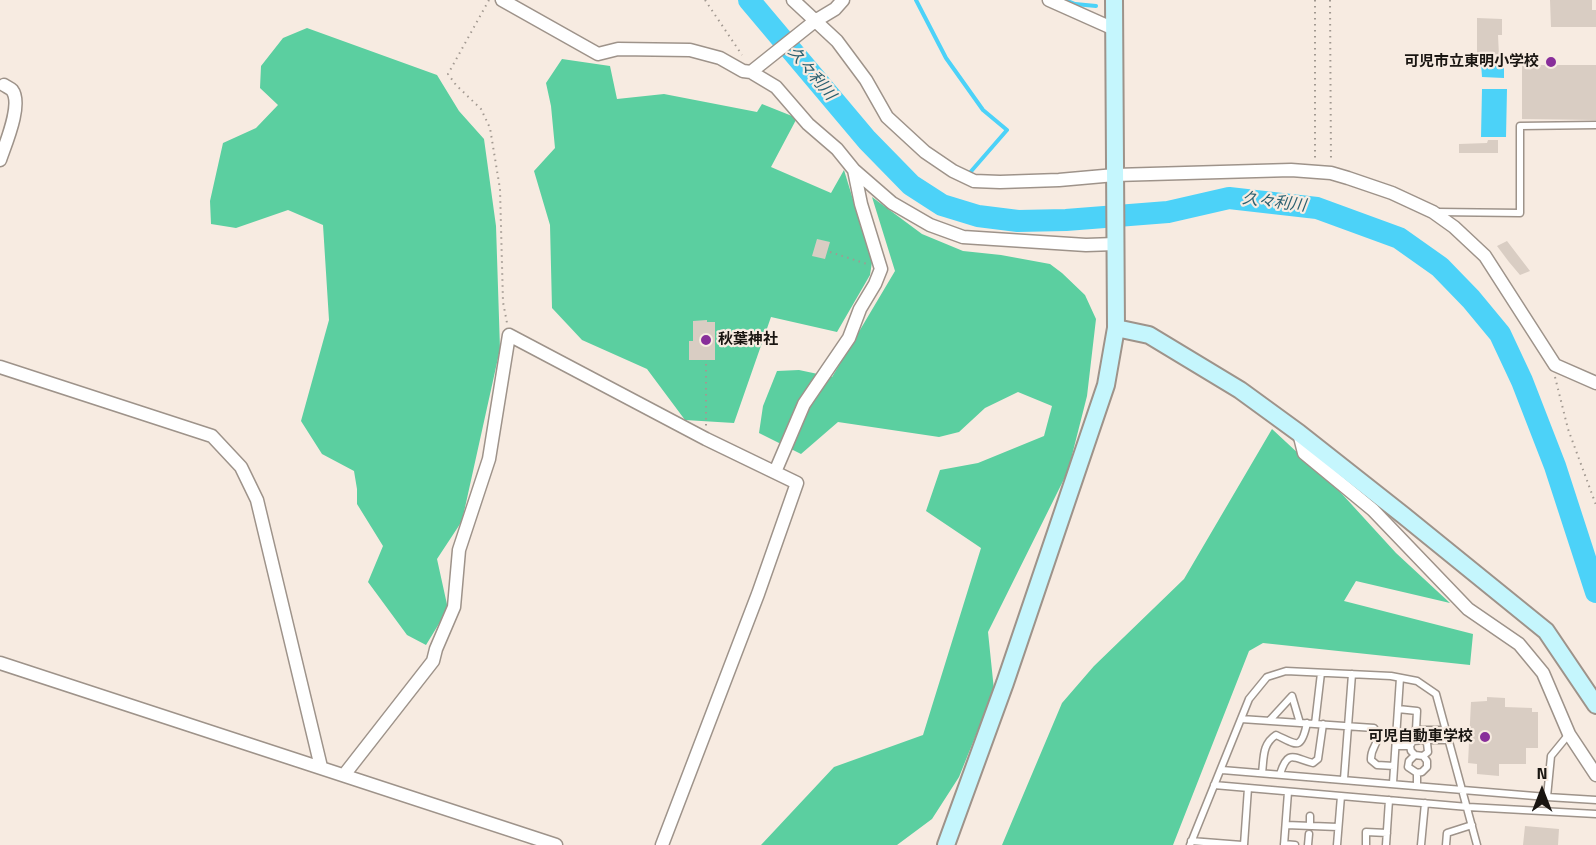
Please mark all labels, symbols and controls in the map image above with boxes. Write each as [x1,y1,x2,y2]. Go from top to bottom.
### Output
water label: 久々利川 [783,43,839,105]
place label: 可児市立東明小学校 [1404,53,1539,71]
marker: 可児市立東明小学校 [1544,55,1558,69]
water label: 久々利川 [1241,190,1307,216]
place label: 秋葉神社 [718,331,778,349]
marker: 秋葉神社 [699,333,713,347]
place label: 可児自動車学校 [1368,728,1473,746]
marker: 可児自動車学校 [1478,730,1492,744]
north arrow [1512,761,1572,821]
text: N [1536,761,1548,785]

